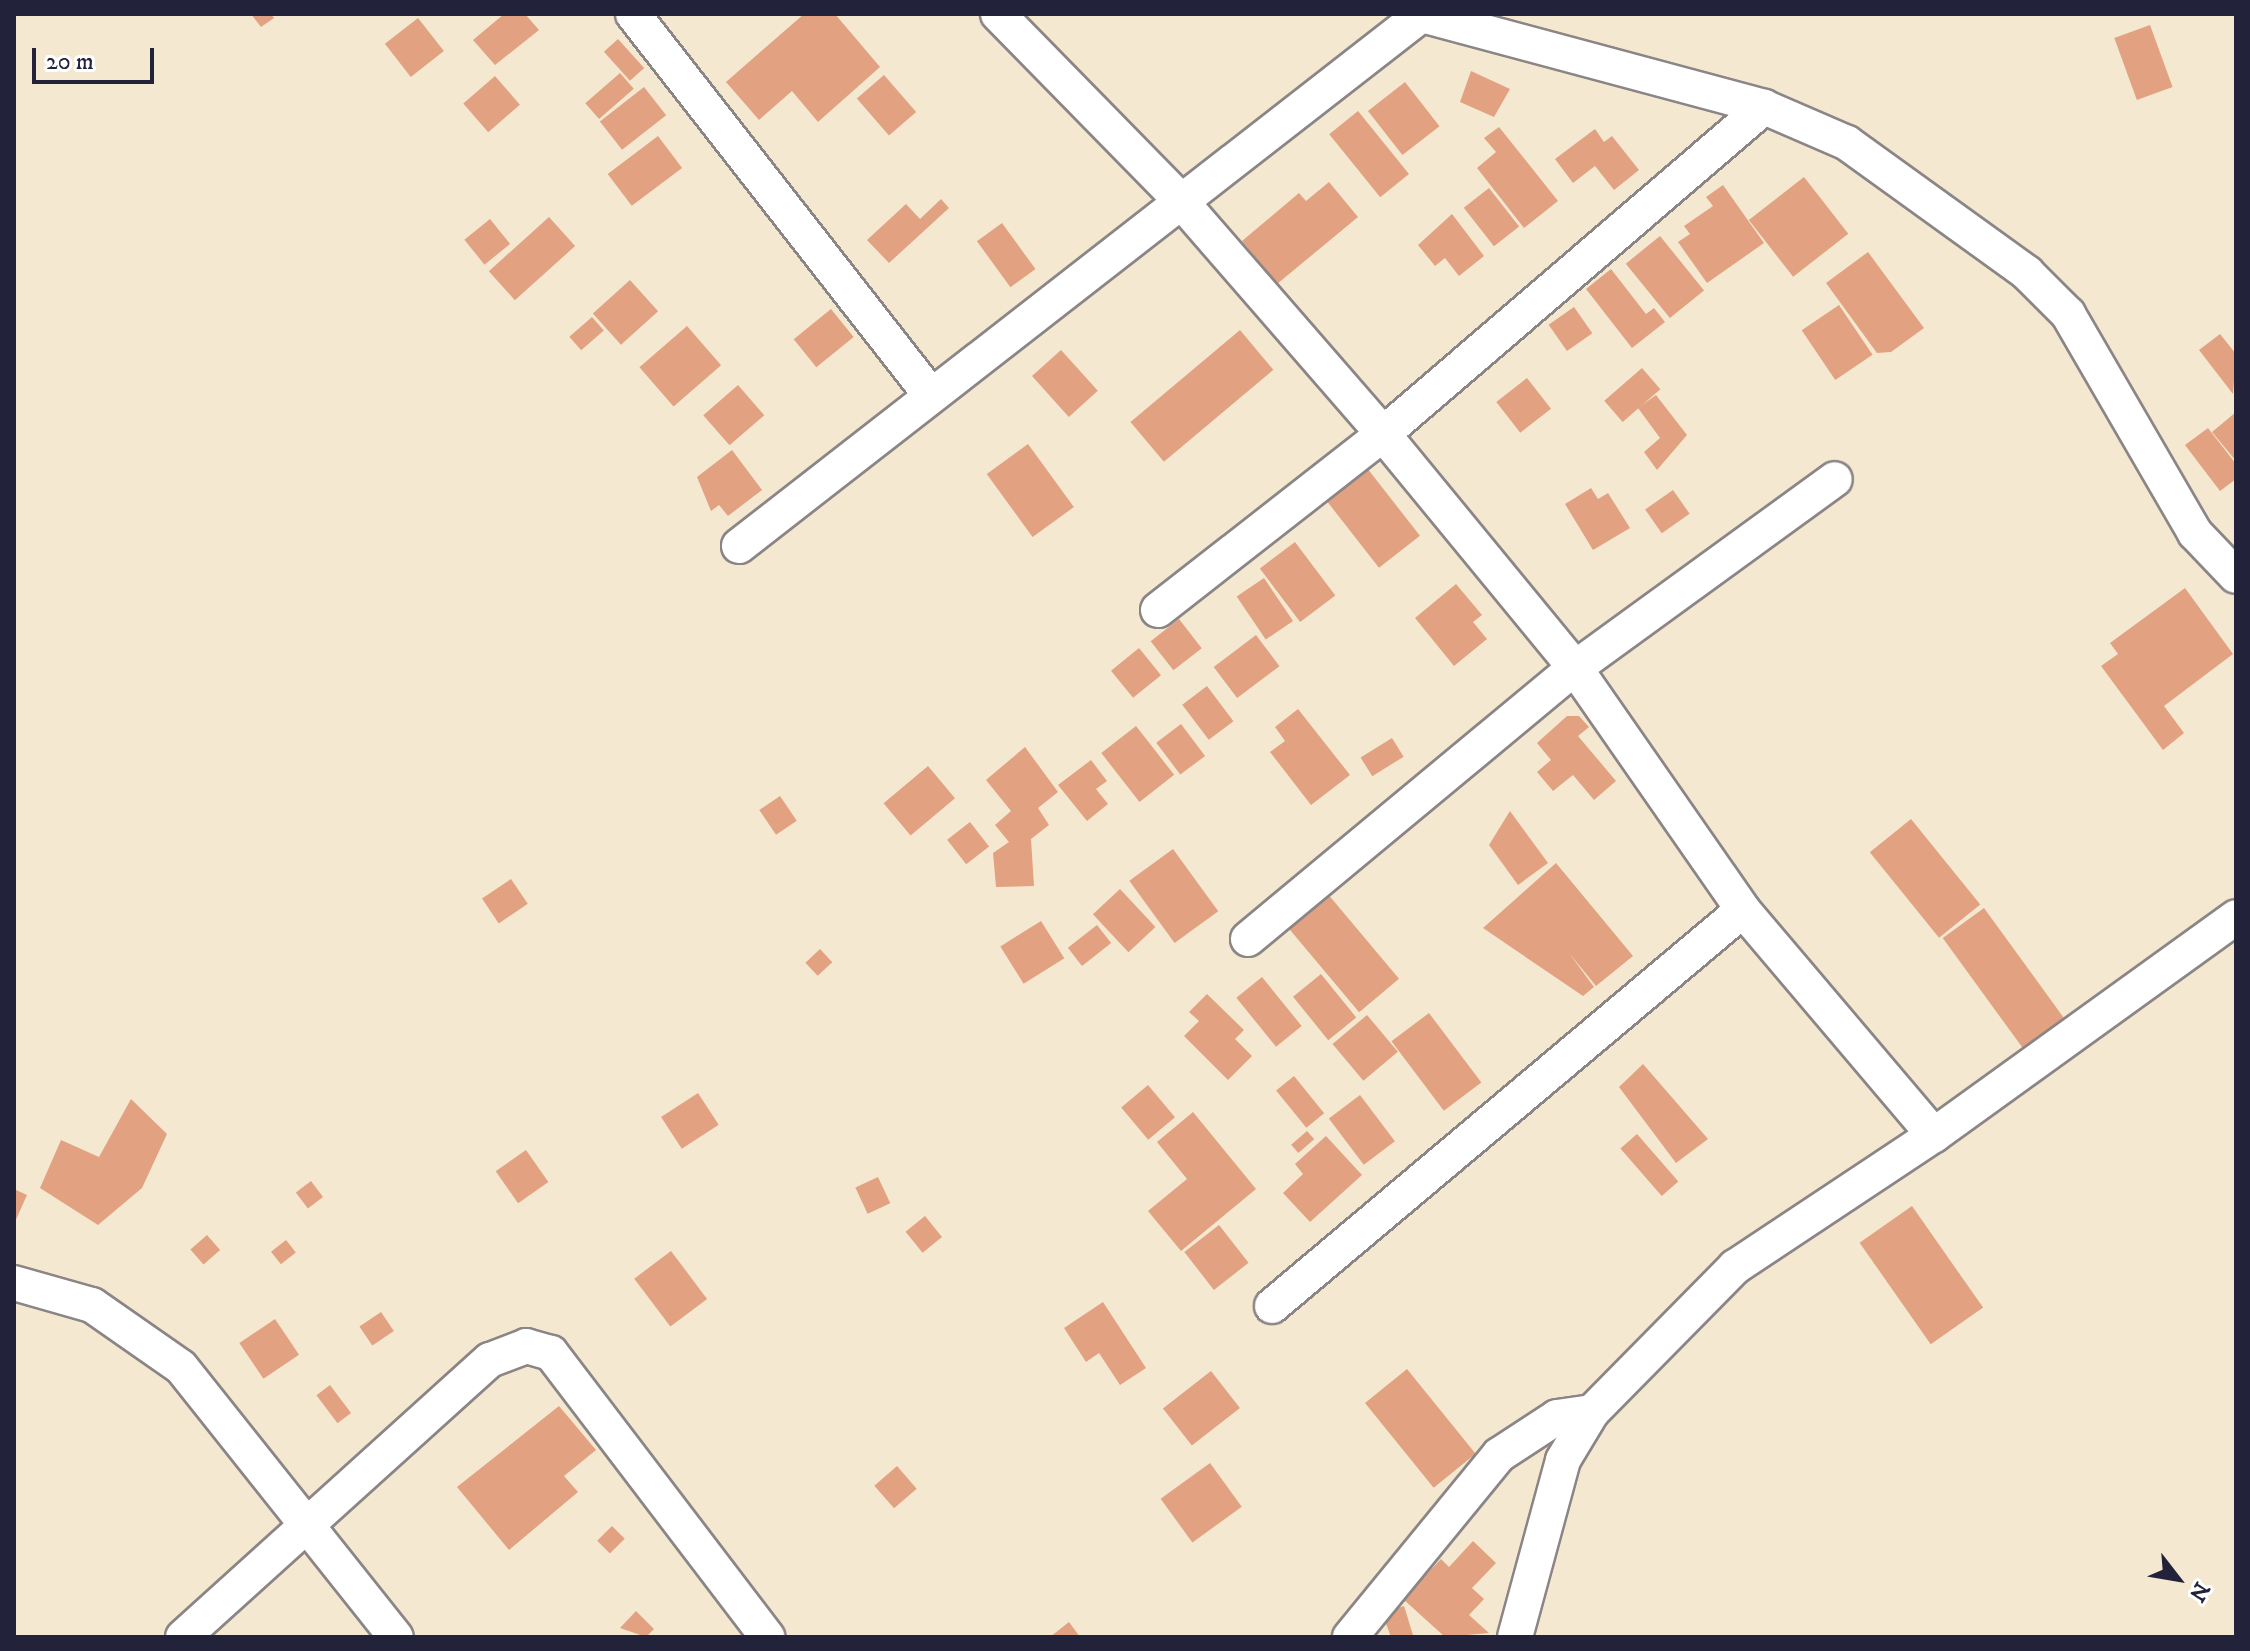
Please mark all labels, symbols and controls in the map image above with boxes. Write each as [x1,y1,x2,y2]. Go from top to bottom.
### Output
scale bar [36,32,158,82]
text: 20 m [46,47,94,77]
north arrow [2138,1539,2218,1619]
text: N [2183,1577,2215,1606]

